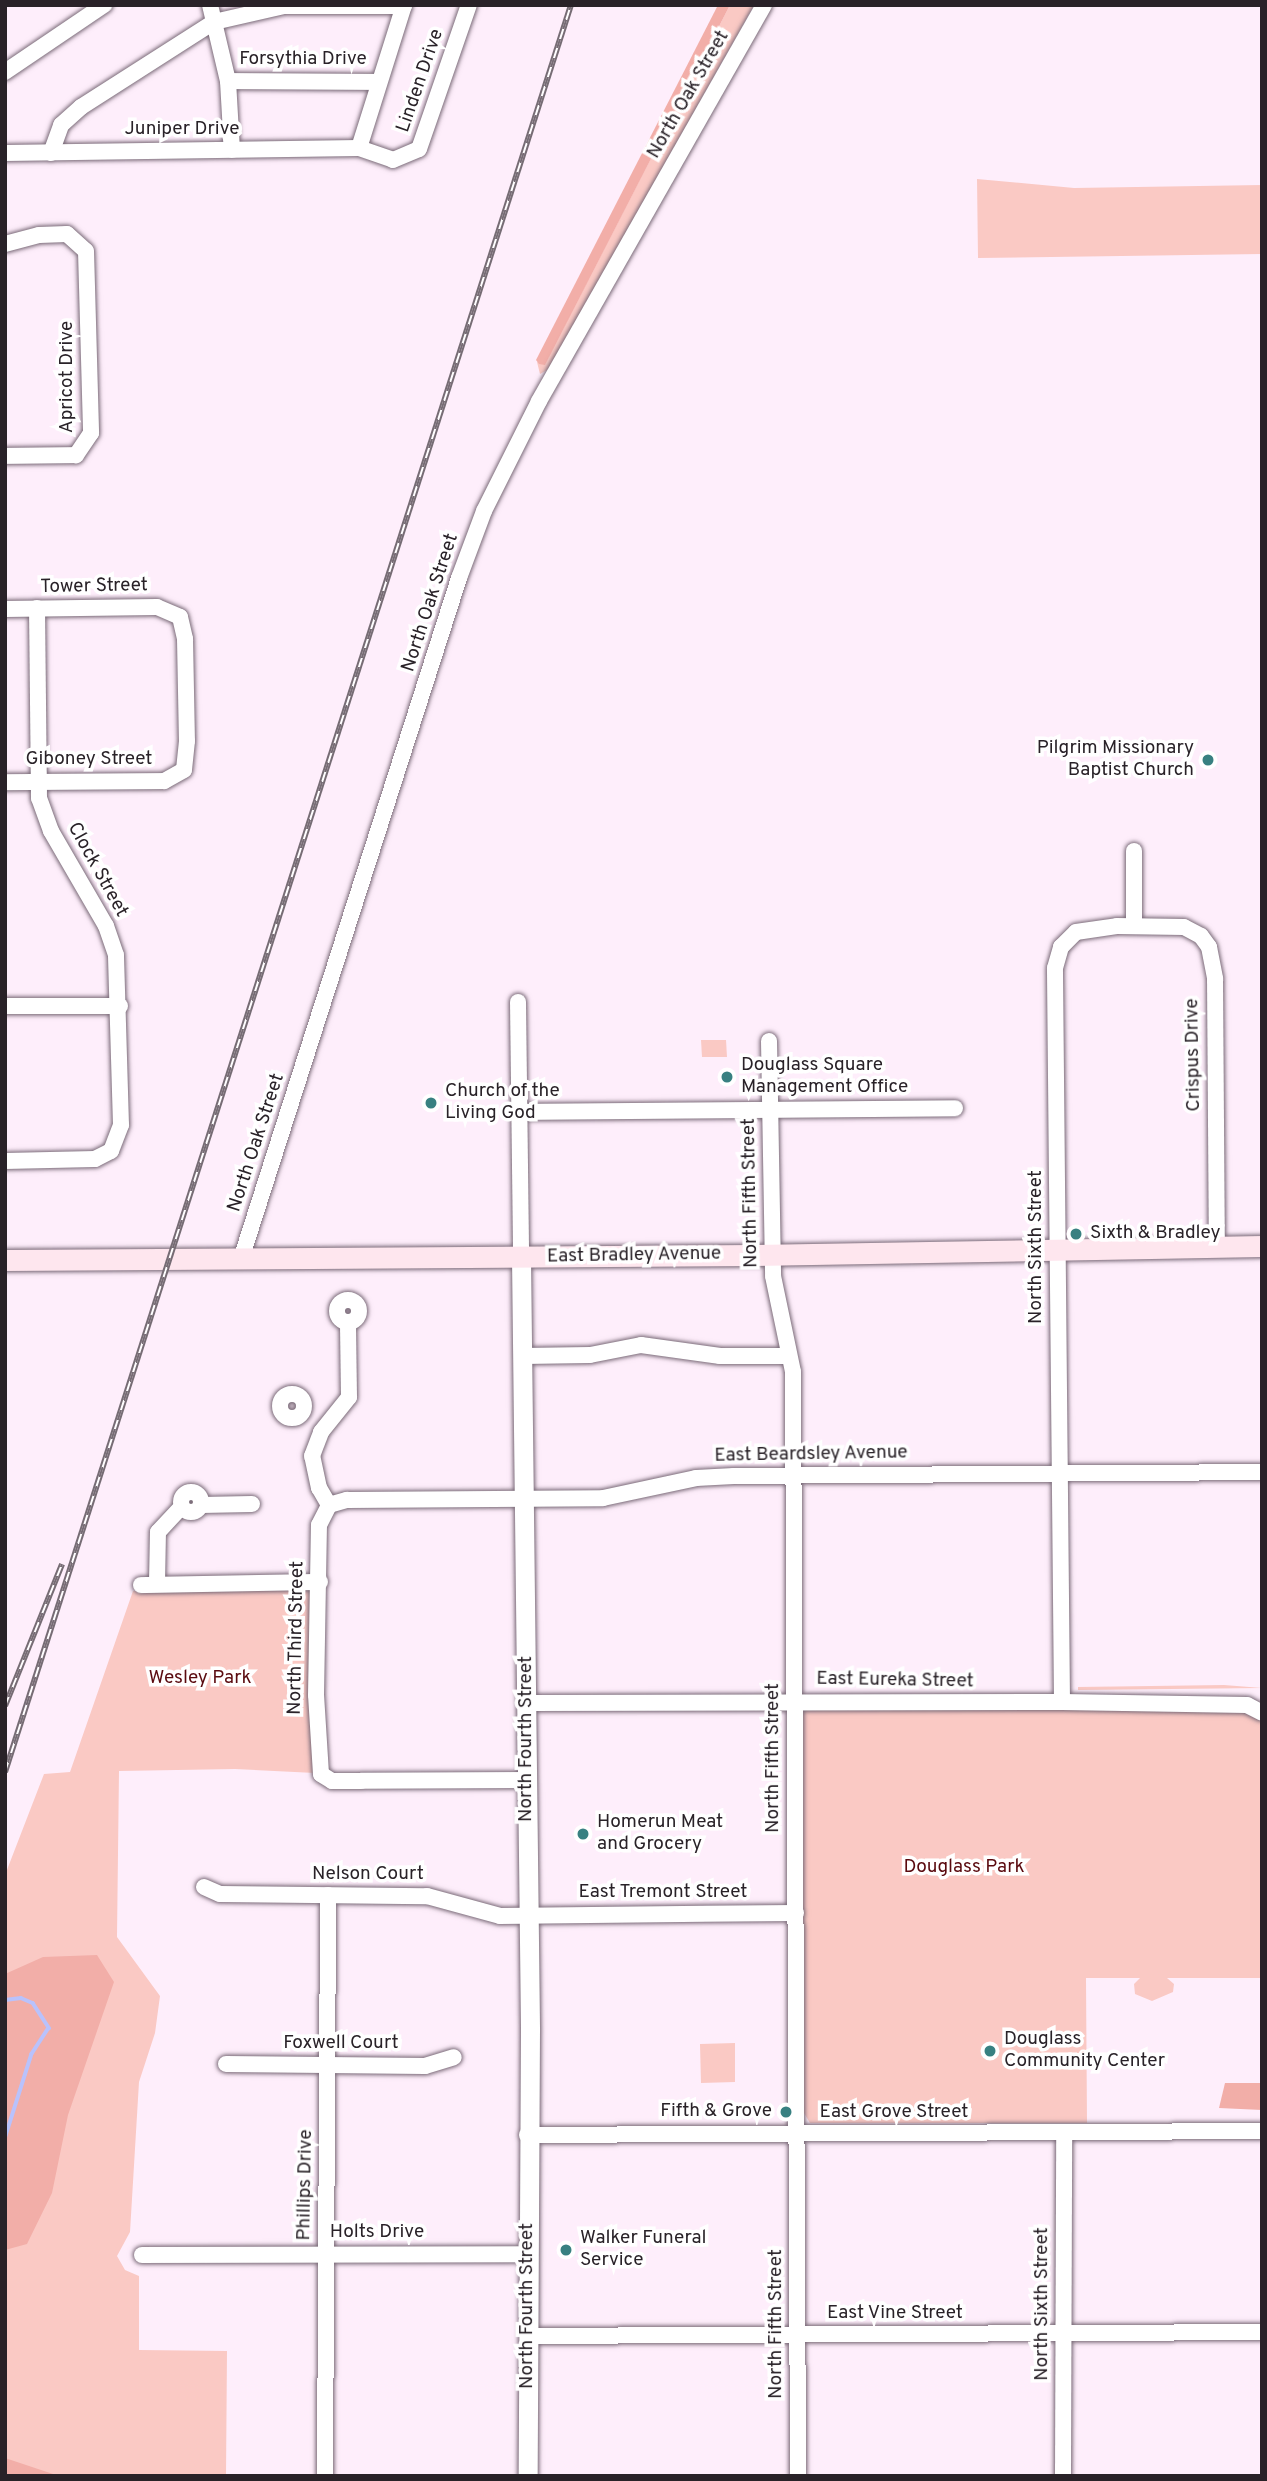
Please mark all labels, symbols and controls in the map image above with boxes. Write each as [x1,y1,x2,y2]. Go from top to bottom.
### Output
street label: Linden Drive [393,26,449,136]
street label: North Oak Street [643,27,735,163]
street label: Forsythia Drive [239,49,367,71]
street label: Juniper Drive [124,119,240,141]
street label: Apricot Drive [57,321,79,433]
street label: North Oak Street [398,531,464,675]
street label: Tower Street [40,575,148,599]
place label: Pilgrim Missionary Baptist Church [1037,738,1194,782]
street label: Giboney Street [25,749,153,771]
marker: Pilgrim Missionary Baptist Church [1200,752,1216,768]
street label: Clock Street [62,819,132,921]
street label: Crispus Drive [1182,998,1206,1112]
place label: Douglass Square Management Office [741,1055,908,1099]
marker: Douglass Square Management Office [719,1069,735,1085]
street label: North Oak Street [224,1071,290,1215]
place label: Church of the Living God [445,1081,560,1125]
marker: Church of the Living God [423,1095,439,1111]
street label: North Fifth Street [738,1118,764,1268]
street label: North Sixth Street [1026,1170,1048,1324]
place label: Sixth & Bradley [1090,1223,1220,1245]
marker: Sixth & Bradley [1068,1226,1084,1242]
street label: East Bradley Avenue [546,1243,722,1269]
street label: East Beardsley Avenue [714,1442,908,1468]
street label: North Third Street [284,1561,310,1715]
street label: North Fourth Street [516,1656,538,1822]
park label: Wesley Park [148,1668,252,1690]
street label: East Eureka Street [816,1668,974,1694]
street label: North Fifth Street [763,1683,785,1833]
place label: Homerun Meat and Grocery [597,1812,723,1856]
marker: Homerun Meat and Grocery [575,1826,591,1842]
park label: Douglass Park [903,1857,1025,1879]
street label: Nelson Court [312,1864,424,1886]
street label: East Tremont Street [578,1882,748,1904]
place label: Douglass Community Center [1004,2029,1165,2073]
street label: Foxwell Court [283,2033,399,2055]
marker: Douglass Community Center [982,2043,998,2059]
place label: Fifth & Grove [660,2101,772,2123]
street label: East Grove Street [820,2102,968,2124]
marker: Fifth & Grove [778,2104,794,2120]
street label: Phillips Drive [294,2129,318,2241]
street label: Holts Drive [330,2222,424,2244]
street label: North Fourth Street [517,2223,539,2389]
street label: North Sixth Street [1032,2227,1054,2381]
place label: Walker Funeral Service [580,2228,706,2272]
marker: Walker Funeral Service [558,2242,574,2258]
street label: North Fifth Street [766,2249,788,2399]
street label: East Vine Street [827,2303,963,2325]

